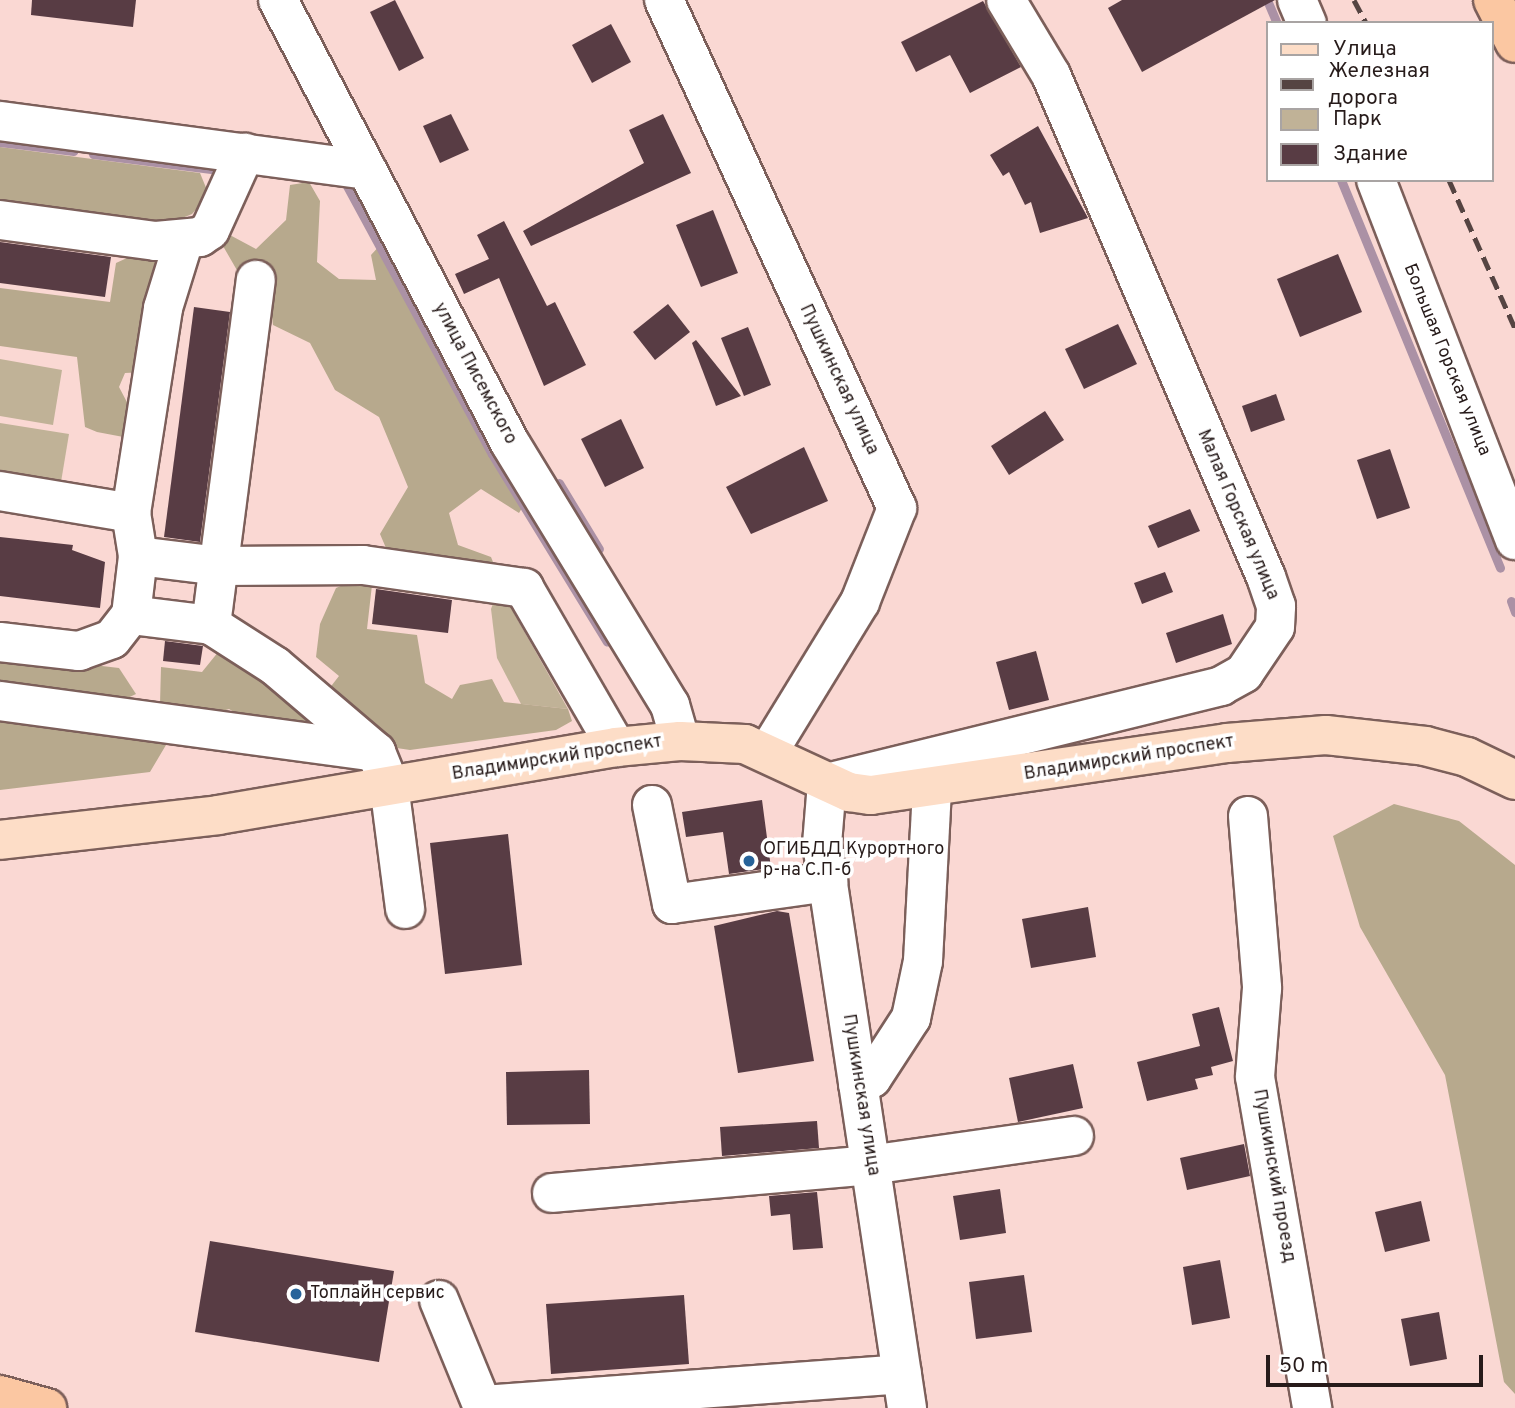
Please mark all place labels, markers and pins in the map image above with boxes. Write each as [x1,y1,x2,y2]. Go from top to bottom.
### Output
place label: ОГИБДД Курортного р-на С.П-б [763,840,944,882]
marker: ОГИБДД Курортного р-на С.П-б [741,853,757,869]
place label: Топлайн сервис [310,1283,445,1305]
marker: Топлайн сервис [288,1286,304,1302]

